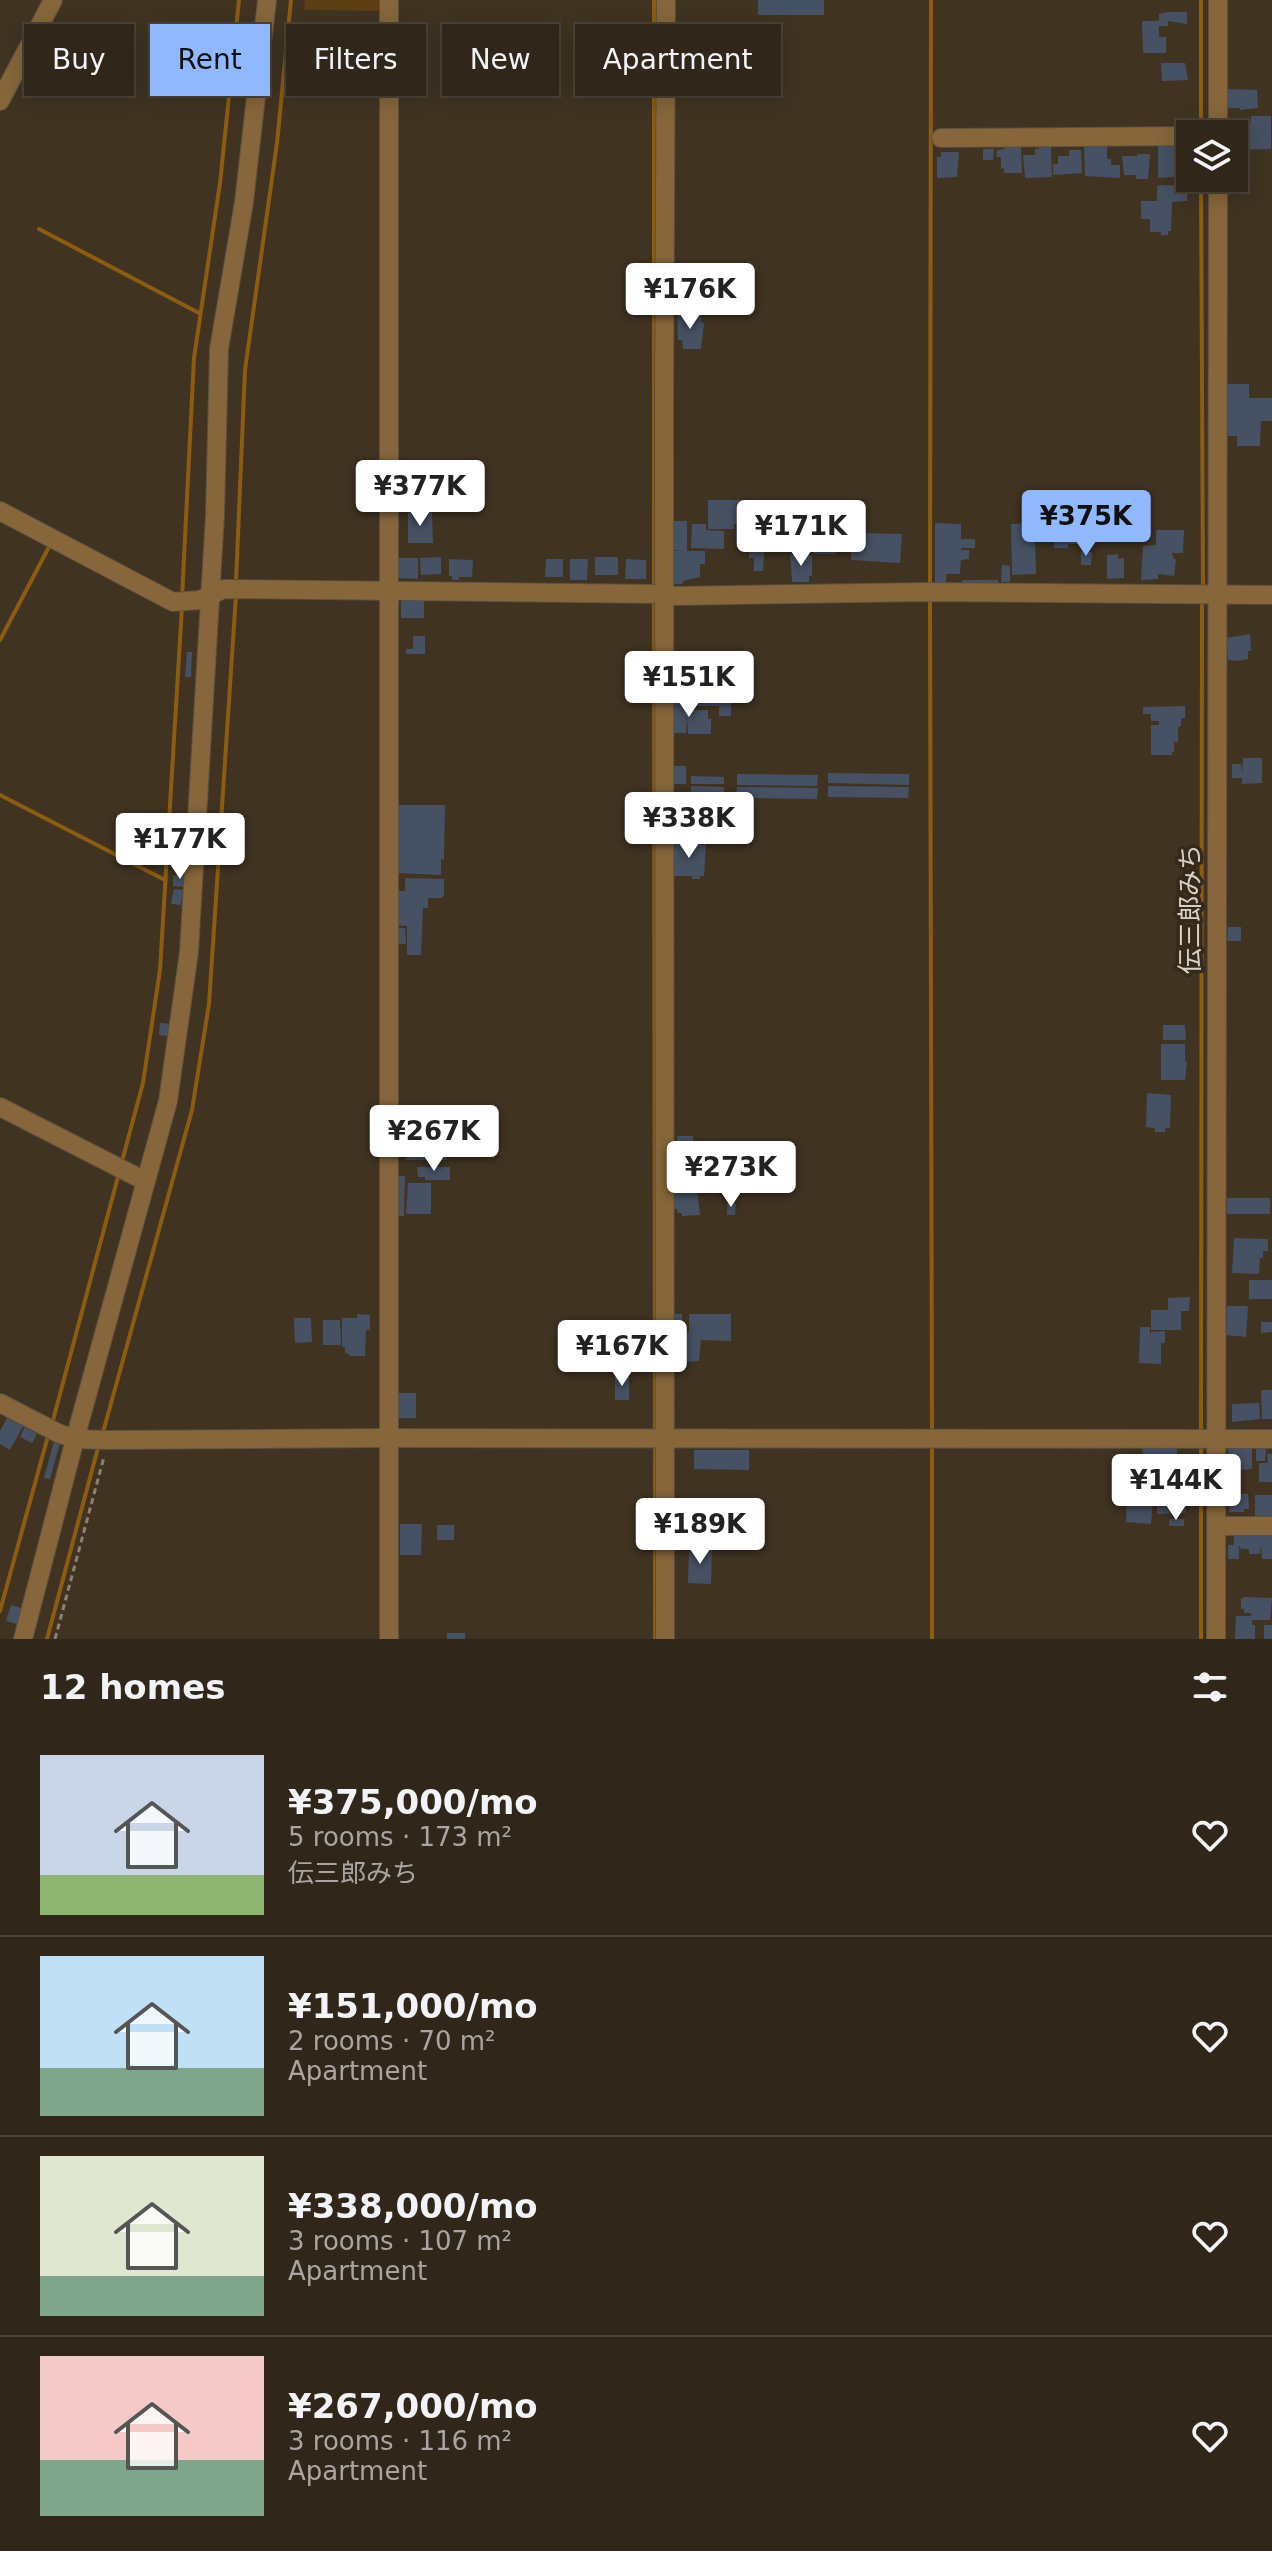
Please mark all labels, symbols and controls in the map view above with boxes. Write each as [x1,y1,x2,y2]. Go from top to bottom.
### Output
chip: Buy [24,24,134,96]
chip: Rent [150,24,270,96]
chip: Filters [286,24,426,96]
chip: New [442,24,559,96]
chip: Apartment [575,24,781,96]
map controls [1176,120,1248,192]
button: layers [1176,120,1248,192]
pin: ¥176K [634,263,746,331]
text: ¥176K [644,274,736,304]
pin: ¥377K [364,460,476,528]
text: ¥377K [374,471,466,501]
pin: ¥375K [1030,490,1142,558]
pin: ¥171K [745,500,857,568]
text: ¥375K [1040,501,1132,531]
text: ¥171K [755,511,847,541]
pin: ¥151K [633,651,745,719]
text: ¥151K [643,662,735,692]
pin: ¥338K [633,792,745,860]
text: ¥338K [643,803,735,833]
pin: ¥177K [124,813,236,881]
text: ¥177K [134,824,226,854]
street label: 伝三郎みち [1175,844,1205,974]
pin: ¥267K [378,1105,490,1173]
text: ¥267K [388,1116,480,1146]
pin: ¥273K [675,1141,787,1209]
text: ¥273K [685,1152,777,1182]
pin: ¥167K [566,1320,678,1388]
text: ¥167K [576,1331,668,1361]
pin: ¥144K [1120,1454,1232,1522]
text: ¥144K [1130,1465,1222,1495]
pin: ¥189K [644,1498,756,1566]
text: ¥189K [654,1509,746,1539]
icon: filters [1188,1665,1232,1709]
text: 12 homes [40,1667,225,1707]
text: ¥375,000/mo [288,1782,538,1822]
icon: home [104,1787,200,1883]
icon: heart [1188,1813,1232,1857]
text: 5 rooms · 173 m² [288,1822,512,1852]
text: 伝三郎みち [288,1858,418,1888]
text: ¥151,000/mo [288,1986,538,2026]
icon: home [104,1988,200,2084]
icon: heart [1188,2014,1232,2058]
text: 2 rooms · 70 m² [288,2026,496,2056]
text: Apartment [288,2056,427,2086]
text: ¥338,000/mo [288,2186,538,2226]
icon: home [104,2188,200,2284]
icon: heart [1188,2214,1232,2258]
text: 3 rooms · 107 m² [288,2226,512,2256]
text: Apartment [288,2256,427,2286]
text: ¥267,000/mo [288,2386,538,2426]
icon: home [104,2388,200,2484]
icon: heart [1188,2414,1232,2458]
text: 3 rooms · 116 m² [288,2426,512,2456]
text: Apartment [288,2456,427,2486]

